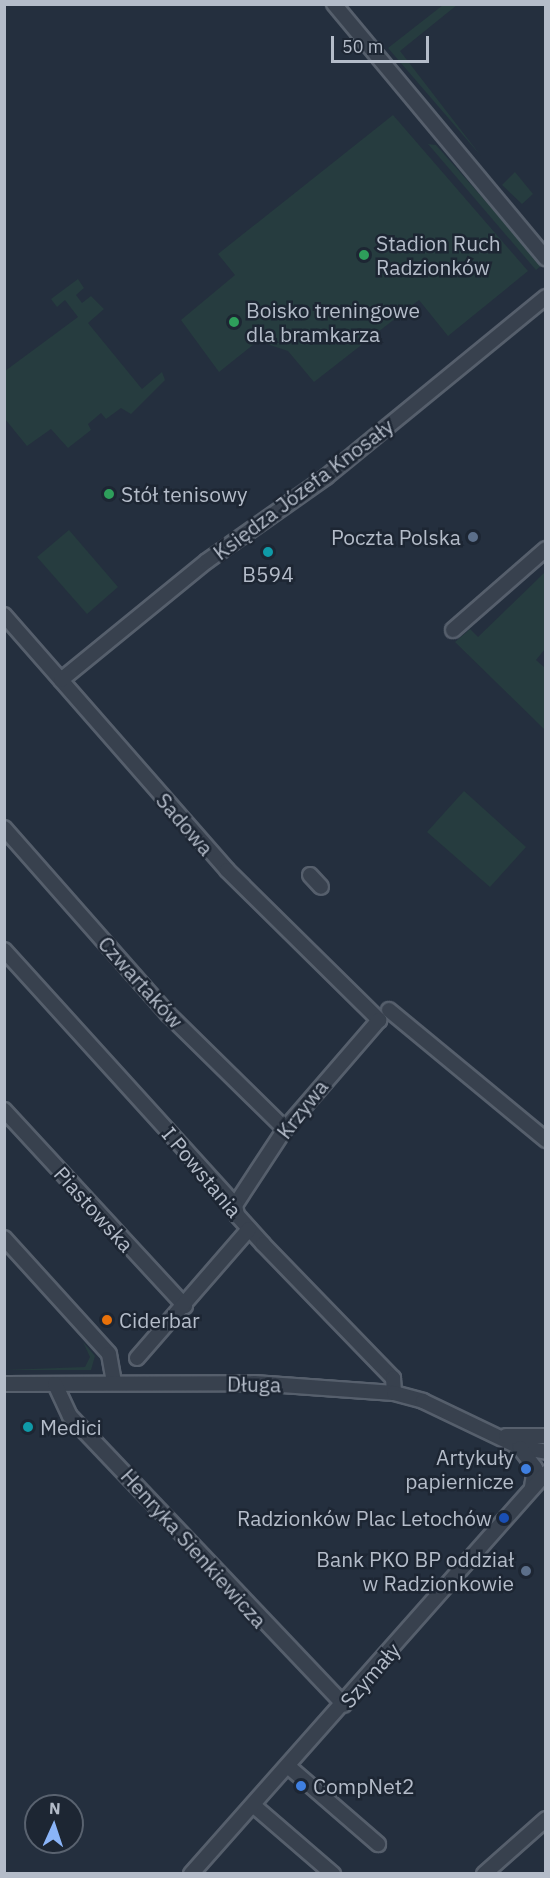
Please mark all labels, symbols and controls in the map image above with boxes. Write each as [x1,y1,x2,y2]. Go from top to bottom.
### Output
scale bar [334,24,432,62]
text: 50 m [342,35,384,58]
place label: Stadion Ruch Radzionków [376,230,501,280]
marker: Stadion Ruch Radzionków [357,248,371,262]
place label: Boisko treningowe dla bramkarza [246,297,420,347]
marker: Boisko treningowe dla bramkarza [227,315,241,329]
street label: Księdza Józefa Knosały [208,413,398,565]
place label: Stół tenisowy [121,481,248,507]
marker: Stół tenisowy [102,487,116,501]
place label: Poczta Polska [331,524,461,550]
marker: Poczta Polska [466,530,480,544]
marker: B594 [261,545,275,559]
place label: B594 [242,561,294,587]
street label: Sadowa [151,788,219,860]
street label: Czwartaków [93,931,189,1033]
street label: Krzywa [271,1074,333,1144]
street label: I Powstania [157,1122,247,1222]
street label: Piastowska [49,1161,139,1257]
place label: Ciderbar [119,1307,200,1333]
marker: Ciderbar [100,1313,114,1327]
street label: Długa [227,1371,281,1397]
place label: Medici [40,1414,102,1440]
marker: Medici [21,1420,35,1434]
place label: Artykuły papiernicze [405,1444,514,1494]
marker: Artykuły papiernicze [519,1462,533,1476]
street label: Henryka Sienkiewicza [116,1463,272,1633]
place label: Radzionków Plac Letochów [237,1505,492,1531]
marker: Radzionków Plac Letochów [497,1511,511,1525]
place label: Bank PKO BP oddział w Radzionkowie [316,1546,514,1596]
marker: Bank PKO BP oddział w Radzionkowie [519,1564,533,1578]
street label: Szymały [335,1637,405,1713]
place label: CompNet2 [313,1773,415,1799]
marker: CompNet2 [294,1779,308,1793]
north arrow [24,1794,84,1854]
text: N [49,1798,61,1818]

